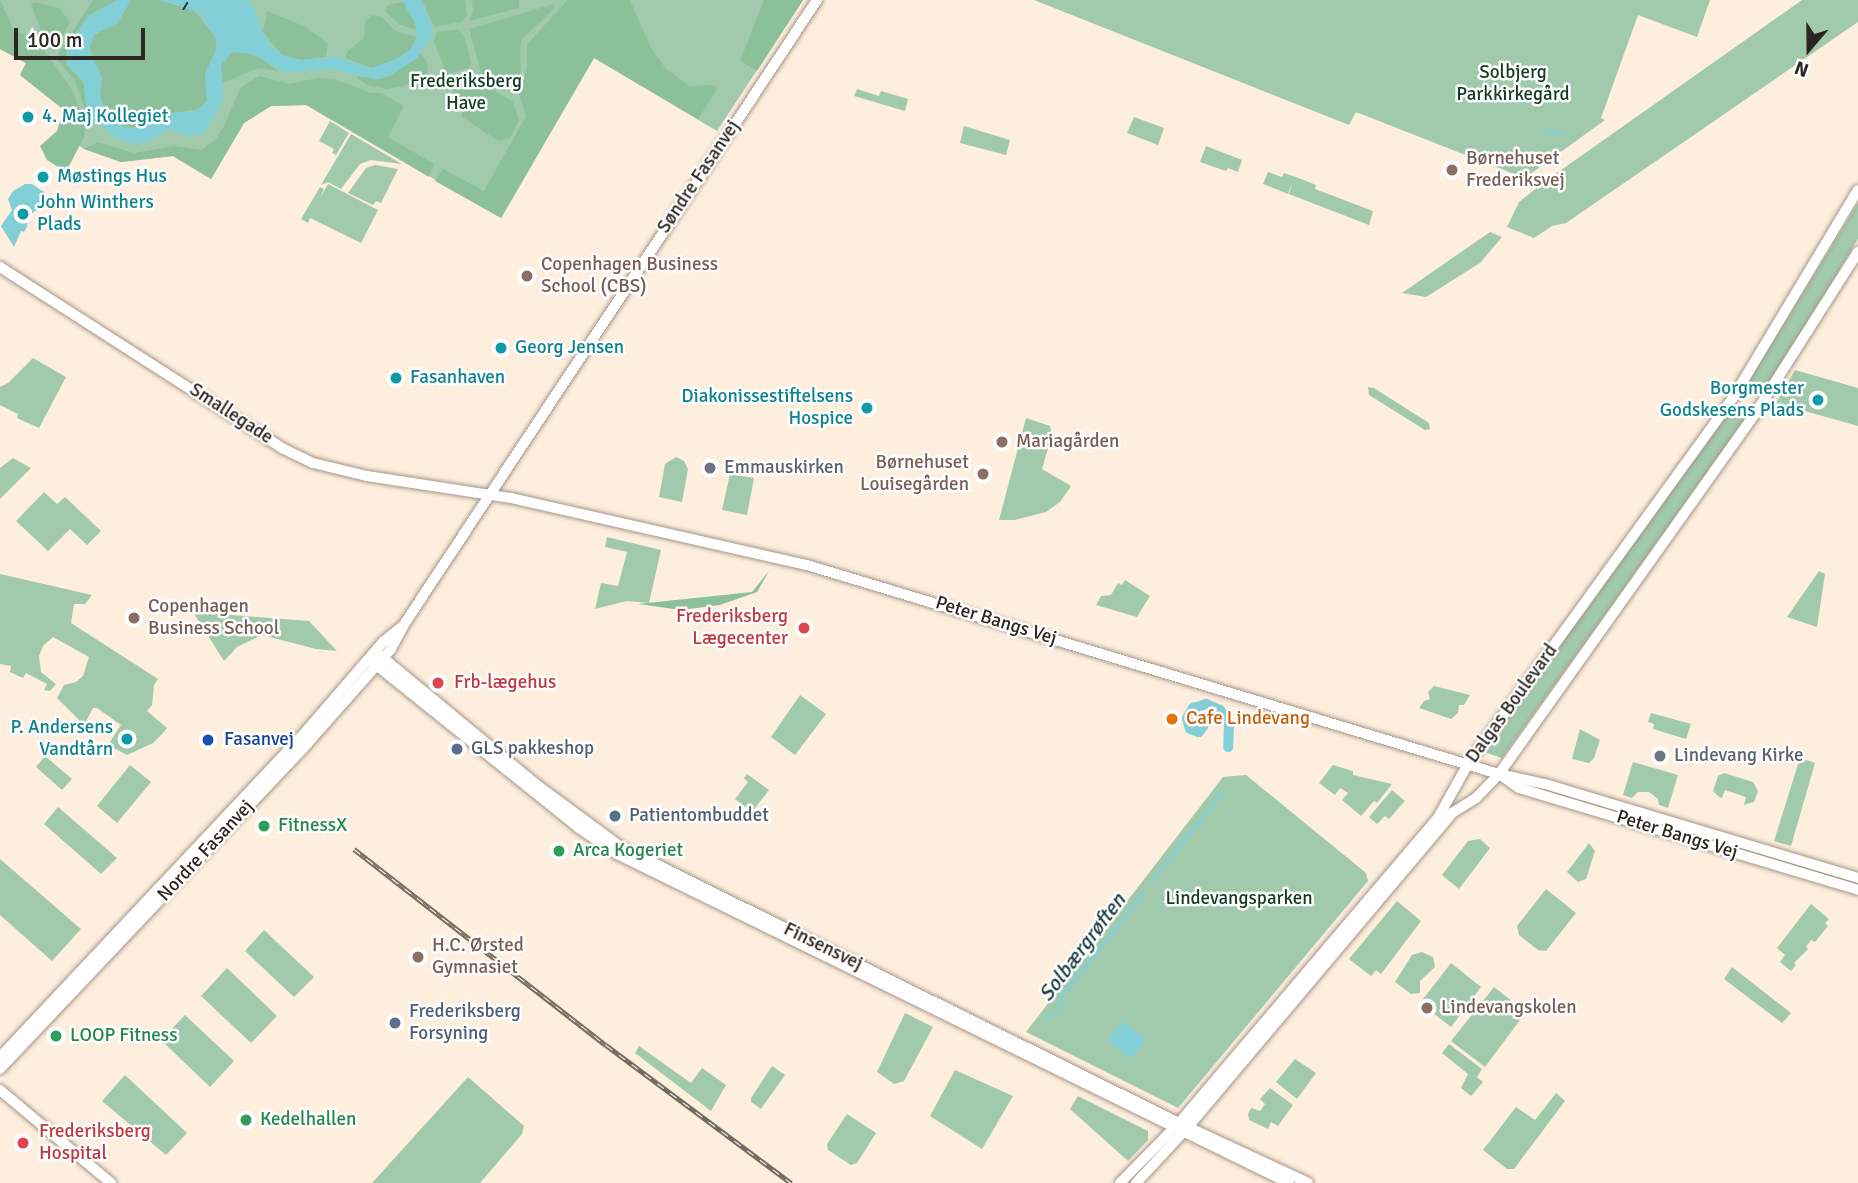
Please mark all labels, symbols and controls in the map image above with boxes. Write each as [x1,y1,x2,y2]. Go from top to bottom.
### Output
scale bar [18,14,149,58]
north arrow [1774,14,1844,84]
text: 100 m [27,27,82,53]
text: N [1792,55,1812,82]
park label: Solbjerg Parkkirkegård [1456,62,1570,106]
park label: Frederiksberg Have [410,71,522,115]
place label: 4. Maj Kollegiet [42,106,168,128]
marker: 4. Maj Kollegiet [20,109,36,125]
street label: Søndre Fasanvej [653,116,745,238]
place label: Børnehuset Frederiksvej [1466,148,1565,192]
marker: Børnehuset Frederiksvej [1444,162,1460,178]
place label: Møstings Hus [57,166,167,188]
marker: Møstings Hus [35,169,51,185]
place label: John Winthers Plads [37,192,154,236]
marker: John Winthers Plads [15,206,31,222]
place label: Copenhagen Business School (CBS) [541,254,718,298]
marker: Copenhagen Business School (CBS) [519,268,535,284]
place label: Georg Jensen [515,337,624,359]
marker: Georg Jensen [493,340,509,356]
place label: Fasanhaven [410,367,505,389]
marker: Fasanhaven [388,370,404,386]
place label: Borgmester Godskesens Plads [1660,378,1804,422]
street label: Smallegade [185,379,277,449]
place label: Diakonissestiftelsens Hospice [681,386,853,430]
marker: Borgmester Godskesens Plads [1810,392,1826,408]
marker: Diakonissestiftelsens Hospice [859,400,875,416]
place label: Mariagården [1016,431,1119,453]
marker: Mariagården [994,434,1010,450]
place label: Børnehuset Louisegården [860,452,969,496]
place label: Emmauskirken [724,457,844,479]
marker: Emmauskirken [702,460,718,476]
marker: Børnehuset Louisegården [975,466,991,482]
street label: Peter Bangs Vej [933,592,1059,650]
place label: Copenhagen Business School [148,596,279,640]
place label: Frederiksberg Lægecenter [676,606,788,650]
marker: Copenhagen Business School [126,610,142,626]
marker: Frederiksberg Lægecenter [794,618,814,638]
street label: Dalgas Boulevard [1461,640,1563,768]
place label: Frb-lægehus [454,672,556,694]
marker: Frb-lægehus [428,673,448,693]
place label: Cafe Lindevang [1186,708,1310,730]
marker: Cafe Lindevang [1164,711,1180,727]
place label: P. Andersens Vandtårn [11,717,113,761]
place label: Fasanvej [224,729,294,751]
marker: Fasanvej [198,730,218,750]
marker: P. Andersens Vandtårn [119,731,135,747]
place label: GLS pakkeshop [471,738,594,760]
marker: GLS pakkeshop [449,741,465,757]
place label: Lindevang Kirke [1674,745,1803,767]
marker: Lindevang Kirke [1652,748,1668,764]
street label: Nordre Fasanvej [153,796,259,906]
place label: Patientombuddet [629,805,769,827]
street label: Peter Bangs Vej [1614,806,1740,864]
marker: Patientombuddet [607,808,623,824]
place label: FitnessX [278,815,347,837]
marker: FitnessX [256,818,272,834]
place label: Arca Kogeriet [573,840,683,862]
marker: Arca Kogeriet [551,843,567,859]
water label: Solbærgrøften [1033,888,1131,1006]
park label: Lindevangsparken [1165,888,1313,910]
street label: Finsensvej [780,918,866,976]
place label: H.C. Ørsted Gymnasiet [432,935,524,979]
marker: H.C. Ørsted Gymnasiet [410,949,426,965]
place label: Lindevangskolen [1441,997,1577,1019]
marker: Lindevangskolen [1419,1000,1435,1016]
place label: Frederiksberg Forsyning [409,1001,521,1045]
marker: Frederiksberg Forsyning [387,1015,403,1031]
place label: LOOP Fitness [70,1025,177,1047]
marker: LOOP Fitness [48,1028,64,1044]
place label: Kedelhallen [260,1109,356,1131]
marker: Kedelhallen [238,1112,254,1128]
place label: Frederiksberg Hospital [39,1121,151,1165]
marker: Frederiksberg Hospital [13,1133,33,1153]

